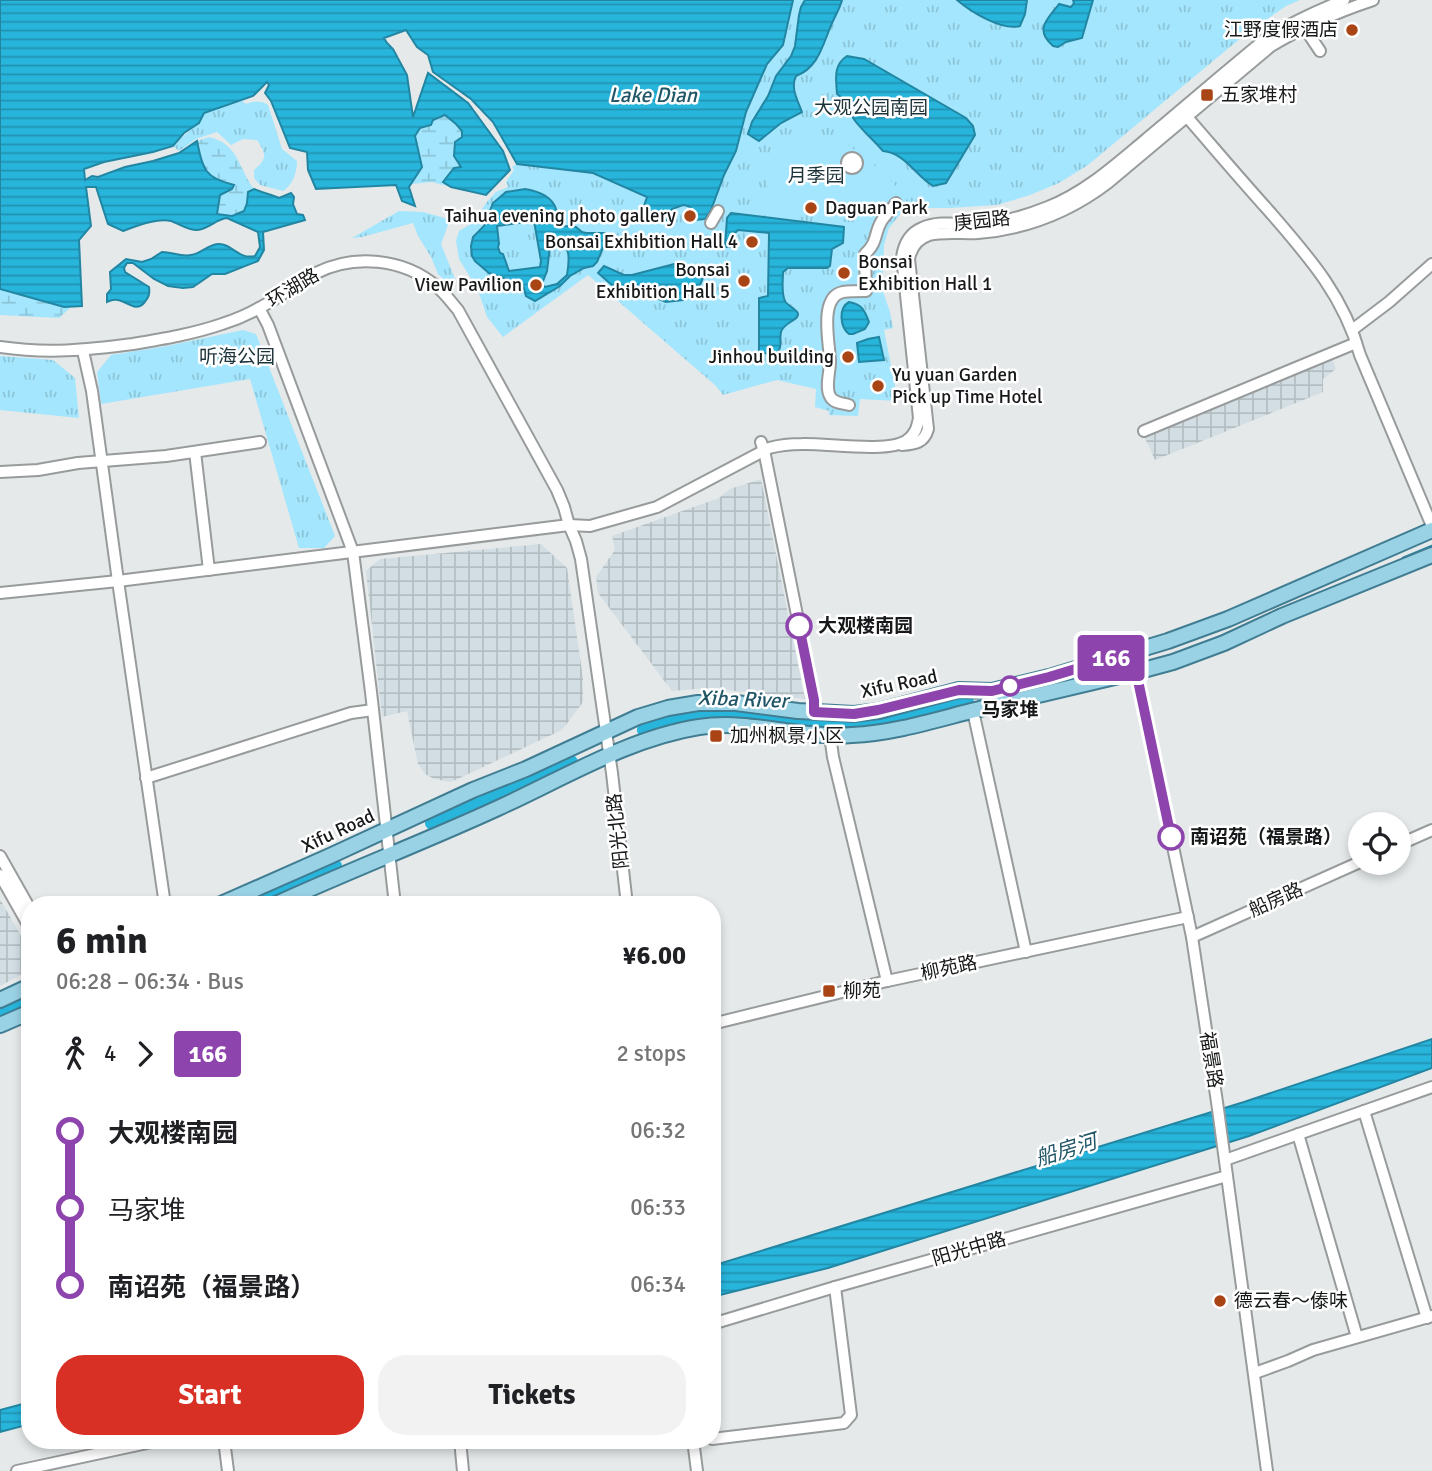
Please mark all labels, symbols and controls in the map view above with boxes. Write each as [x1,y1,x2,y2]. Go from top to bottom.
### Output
place label: 江野度假酒店 [1224,18,1338,42]
marker: 江野度假酒店 [1344,22,1360,38]
water label: Lake Dian [609,82,698,108]
place label: 五家堆村 [1221,83,1297,107]
marker: 五家堆村 [1199,87,1215,103]
park label: 大观公园南园 [814,96,928,120]
park label: 月季园 [787,164,845,188]
place label: Daguan Park [825,196,928,220]
marker: Daguan Park [803,200,819,216]
place label: Taihua evening photo gallery [444,204,676,228]
street label: 庚园路 [952,206,1012,236]
marker: Taihua evening photo gallery [682,208,698,224]
place label: Bonsai Exhibition Hall 4 [545,230,738,254]
marker: Bonsai Exhibition Hall 4 [744,234,760,250]
place label: Bonsai Exhibition Hall 1 [858,250,992,296]
place label: Bonsai Exhibition Hall 5 [596,258,730,304]
street label: 环湖路 [262,263,324,313]
marker: Bonsai Exhibition Hall 1 [836,265,852,281]
place label: View Pavilion [415,273,522,297]
marker: Bonsai Exhibition Hall 5 [736,273,752,289]
marker: View Pavilion [528,277,544,293]
park label: 听海公园 [199,345,275,369]
place label: Jinhou building [709,345,834,369]
marker: Jinhou building [840,349,856,365]
place label: Yu yuan Garden Pick up Time Hotel [892,363,1043,409]
marker: Yu yuan Garden Pick up Time Hotel [870,378,886,394]
marker: 大观楼南园 [786,613,812,639]
place label: 大观楼南园 [818,614,913,638]
line badge: 166 [1071,635,1151,681]
text: 166 [1092,643,1130,673]
street label: Xifu Road [858,664,940,704]
marker: 马家堆 [1000,676,1020,696]
water label: Xiba River [698,684,792,714]
place label: 马家堆 [981,698,1039,722]
place label: 加州枫景小区 [730,724,844,748]
marker: 加州枫景小区 [708,728,724,744]
street label: 阳光北路 [602,792,634,870]
street label: Xifu Road [298,804,378,858]
map controls [1348,812,1411,875]
button: locate [1348,812,1411,875]
marker: 南诏苑（福景路） [1158,824,1184,850]
place label: 南诏苑（福景路） [1190,825,1342,849]
street label: 船房路 [1245,877,1307,923]
text: 6 min [56,917,148,964]
text: ¥6.00 [622,940,686,972]
street label: 柳苑路 [919,950,979,986]
text: 06:28 – 06:34 · Bus [56,967,244,996]
place label: 柳苑 [843,979,881,1003]
marker: 柳苑 [821,983,837,999]
street label: 福景路 [1195,1030,1227,1090]
icon: walk [56,1035,94,1073]
icon: forward [126,1035,164,1073]
text: 4 [104,1039,116,1068]
text: 166 [188,1039,227,1069]
text: 2 stops [616,1039,686,1068]
text: 06:32 [630,1116,686,1145]
text: 大观楼南园 [108,1118,238,1150]
water label: 船房河 [1032,1127,1104,1172]
text: 06:33 [630,1193,686,1222]
text: 马家堆 [108,1195,186,1227]
street label: 阳光中路 [929,1227,1009,1271]
text: 06:34 [630,1270,686,1299]
text: 南诏苑（福景路） [108,1272,316,1304]
place label: 德云春～傣味 [1234,1289,1348,1313]
marker: 德云春～傣味 [1212,1293,1228,1309]
button: Start [56,1355,364,1435]
button: Tickets [378,1355,686,1435]

